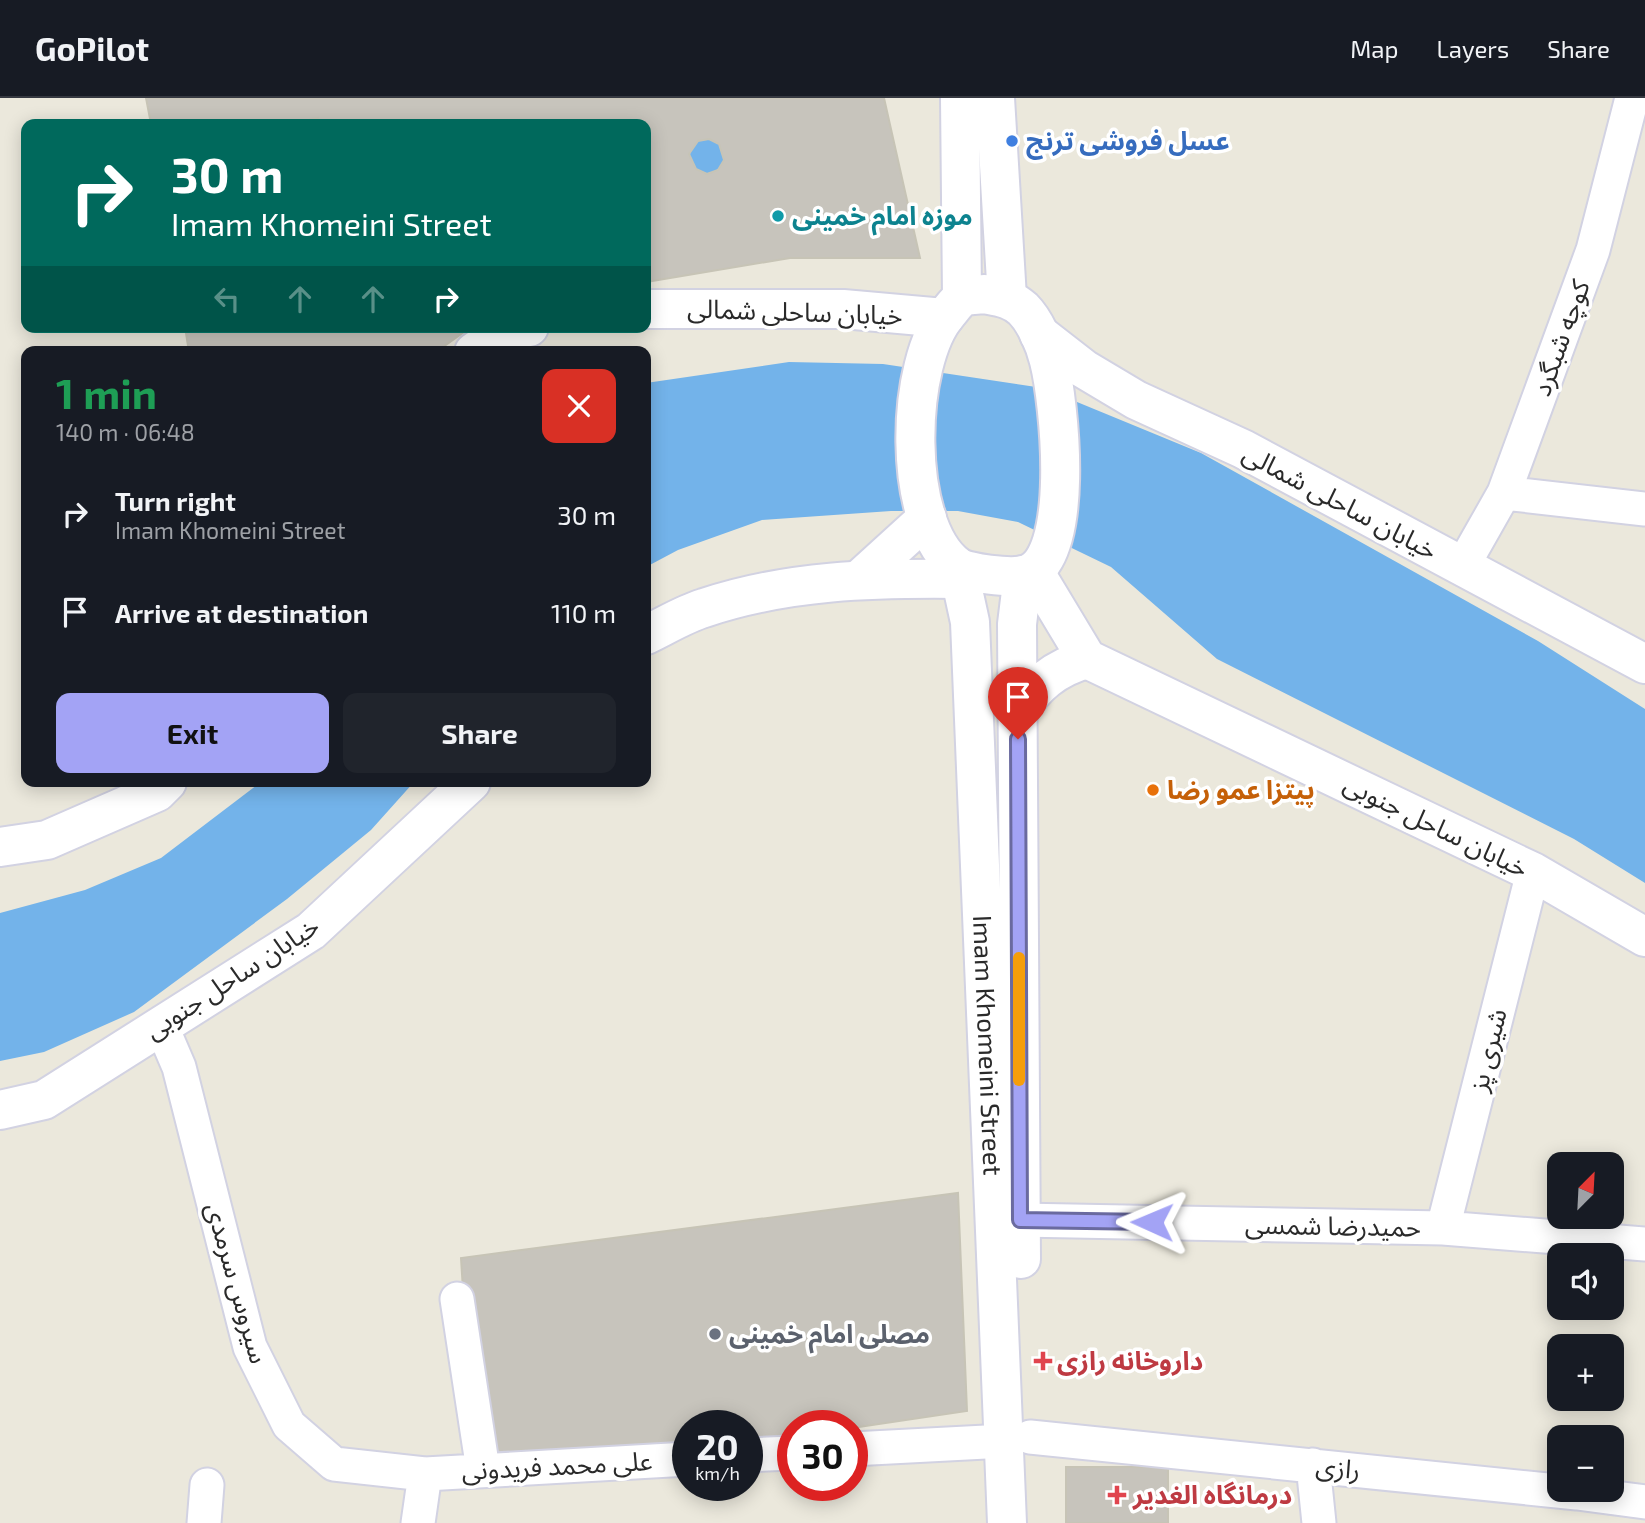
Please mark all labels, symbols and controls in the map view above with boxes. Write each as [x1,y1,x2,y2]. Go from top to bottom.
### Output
text: GoPilot [35,28,149,68]
text: Map [1350,34,1398,63]
text: Layers [1436,34,1509,63]
text: Share [1547,34,1610,63]
place label: عسل فروشی ترنج [1026,124,1230,160]
marker: عسل فروشی ترنج [1004,133,1020,149]
text: 30 m [171,144,283,203]
icon: right [56,147,147,238]
place label: موزه امام خمینی [792,199,973,236]
text: Imam Khomeini Street [171,204,492,242]
marker: موزه امام خمینی [770,208,786,224]
street label: کوچه شبگرد [1524,275,1598,401]
icon: left [208,280,246,318]
icon: ahead [281,280,319,318]
icon: ahead [354,280,392,318]
icon: right [427,280,465,318]
street label: خیابان ساحلی شمالی [687,291,903,331]
text: 1 min [56,367,157,417]
button: close [542,369,616,443]
text: 140 m · 06:48 [56,418,195,446]
street label: خیابان ساحلی شمالی [1238,436,1443,566]
text: Turn right [115,485,236,516]
icon: right [56,495,94,533]
text: 30 m [557,499,616,530]
text: Imam Khomeini Street [115,516,345,544]
icon: arrive [56,593,94,631]
text: Arrive at destination [115,597,368,628]
text: 110 m [551,597,616,628]
pin [988,667,1048,739]
icon: arrive [999,678,1037,716]
button: Exit [56,693,329,773]
button: Share [343,693,616,773]
street label: خیابان ساحل جنوبی [1339,767,1534,884]
place label: پیتزا عمو رضا [1167,773,1315,808]
marker: پیتزا عمو رضا [1145,782,1161,798]
street label: خیابان ساحل جنوبی [138,909,325,1045]
street label: Imam Khomeini Street [968,914,1010,1176]
street label: شیری پز [1461,1005,1515,1096]
north arrow [1547,1152,1624,1228]
map controls [1547,1152,1624,1502]
position arrow [1115,1185,1189,1259]
street label: سیروس سرمدی [200,1198,276,1367]
street label: حمیدرضا شمسی [1245,1207,1421,1243]
button: sound [1547,1243,1624,1320]
place label: مصلی امام خمینی [729,1317,930,1354]
marker: مصلی امام خمینی [707,1326,723,1342]
button: + [1547,1334,1624,1411]
place label: داروخانه رازی [1057,1344,1203,1376]
marker: داروخانه رازی [1035,1353,1051,1369]
speed limit sign: 30 [777,1410,868,1501]
text: 20 [696,1425,739,1467]
button: − [1547,1425,1624,1502]
street label: علی محمد فریدونی [461,1444,653,1486]
street label: رازی [1314,1449,1362,1485]
text: km/h [695,1462,740,1484]
place label: درمانگاه الغدیر [1132,1478,1292,1510]
marker: درمانگاه الغدیر [1107,1485,1127,1505]

